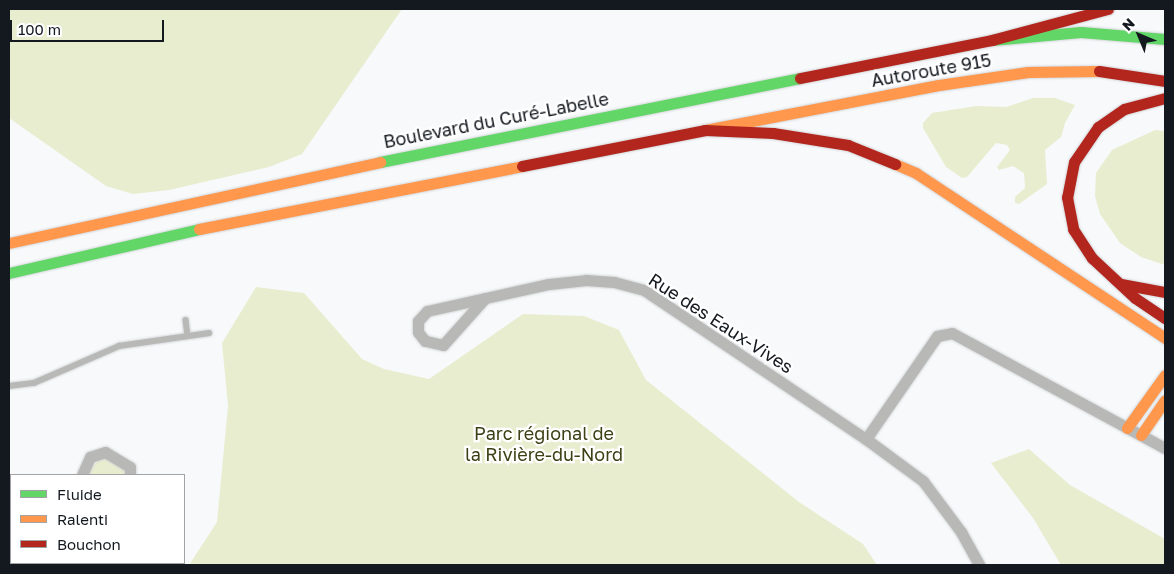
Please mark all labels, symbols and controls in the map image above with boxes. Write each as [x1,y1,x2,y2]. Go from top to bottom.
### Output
scale bar [12,10,166,42]
north arrow [1114,10,1164,60]
text: N [1118,14,1138,34]
text: 100 m [18,20,61,38]
street label: Autoroute 915 [869,49,993,91]
street label: Boulevard du Curé-Labelle [381,88,611,152]
street label: Rue des Eaux-Vives [645,268,797,378]
park label: Parc régional de la Rivière-du-Nord [465,423,623,466]
legend [10,474,185,564]
text: Fluide [57,485,102,503]
text: Ralenti [57,510,108,528]
text: Bouchon [57,535,121,553]

